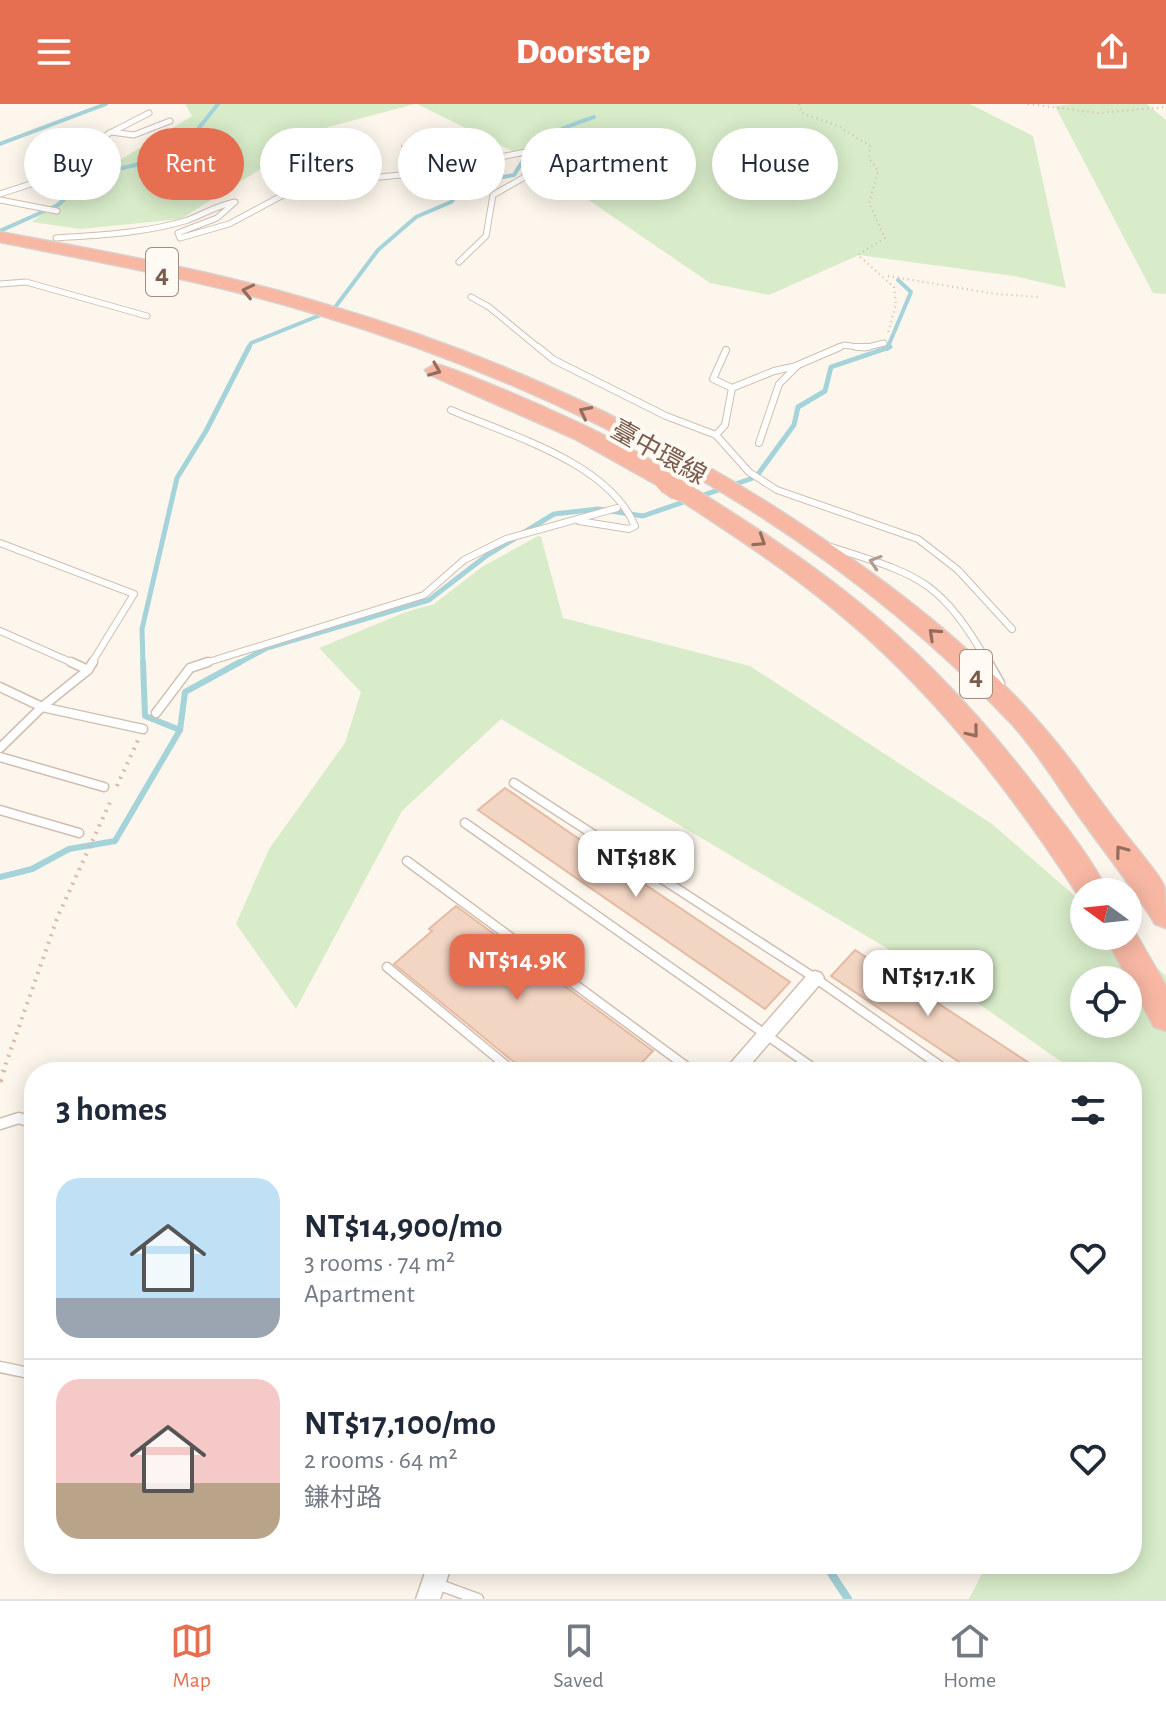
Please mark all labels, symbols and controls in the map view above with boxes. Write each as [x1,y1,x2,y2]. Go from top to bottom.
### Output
icon: menu [32,30,76,74]
icon: share [1090,30,1134,74]
text: Doorstep [516,34,650,70]
chip: Buy [24,128,121,200]
chip: Rent [137,128,244,200]
chip: Filters [260,128,382,200]
chip: New [398,128,505,200]
chip: Apartment [521,128,696,200]
chip: House [712,128,838,200]
road number: 4 [146,248,178,296]
one-way arrow [242,283,256,300]
one-way arrow [427,360,441,376]
one-way arrow [578,407,593,422]
street label: 臺中環線 [607,415,711,489]
one-way arrow [751,531,765,546]
one-way arrow [868,555,882,571]
one-way arrow [929,629,943,643]
road number: 4 [960,650,992,698]
one-way arrow [964,723,978,738]
pin: NT$18K [571,831,701,899]
text: NT$18K [596,844,676,870]
one-way arrow [1117,846,1131,860]
north arrow [1070,878,1142,950]
map controls [1070,878,1142,1038]
pin: NT$14.9K [434,934,600,1002]
text: NT$14.9K [468,947,566,973]
pin: NT$17.1K [845,950,1011,1018]
text: NT$17.1K [881,963,975,989]
button: locate [1070,966,1142,1038]
icon: filters [1066,1088,1110,1132]
text: 3 homes [56,1093,167,1127]
icon: home [120,1210,216,1306]
text: NT$14,900/mo [304,1210,503,1244]
icon: heart [1066,1236,1110,1280]
text: 3 rooms · 74 m² [304,1250,455,1276]
text: Apartment [304,1281,415,1307]
text: NT$17,100/mo [304,1407,496,1441]
icon: home [120,1411,216,1507]
icon: heart [1066,1437,1110,1481]
text: 2 rooms · 64 m² [304,1447,458,1473]
text: 鎌村路 [304,1485,382,1511]
tab: Map [170,1619,214,1693]
tab: Saved [553,1619,604,1693]
tab: Home [943,1619,996,1693]

